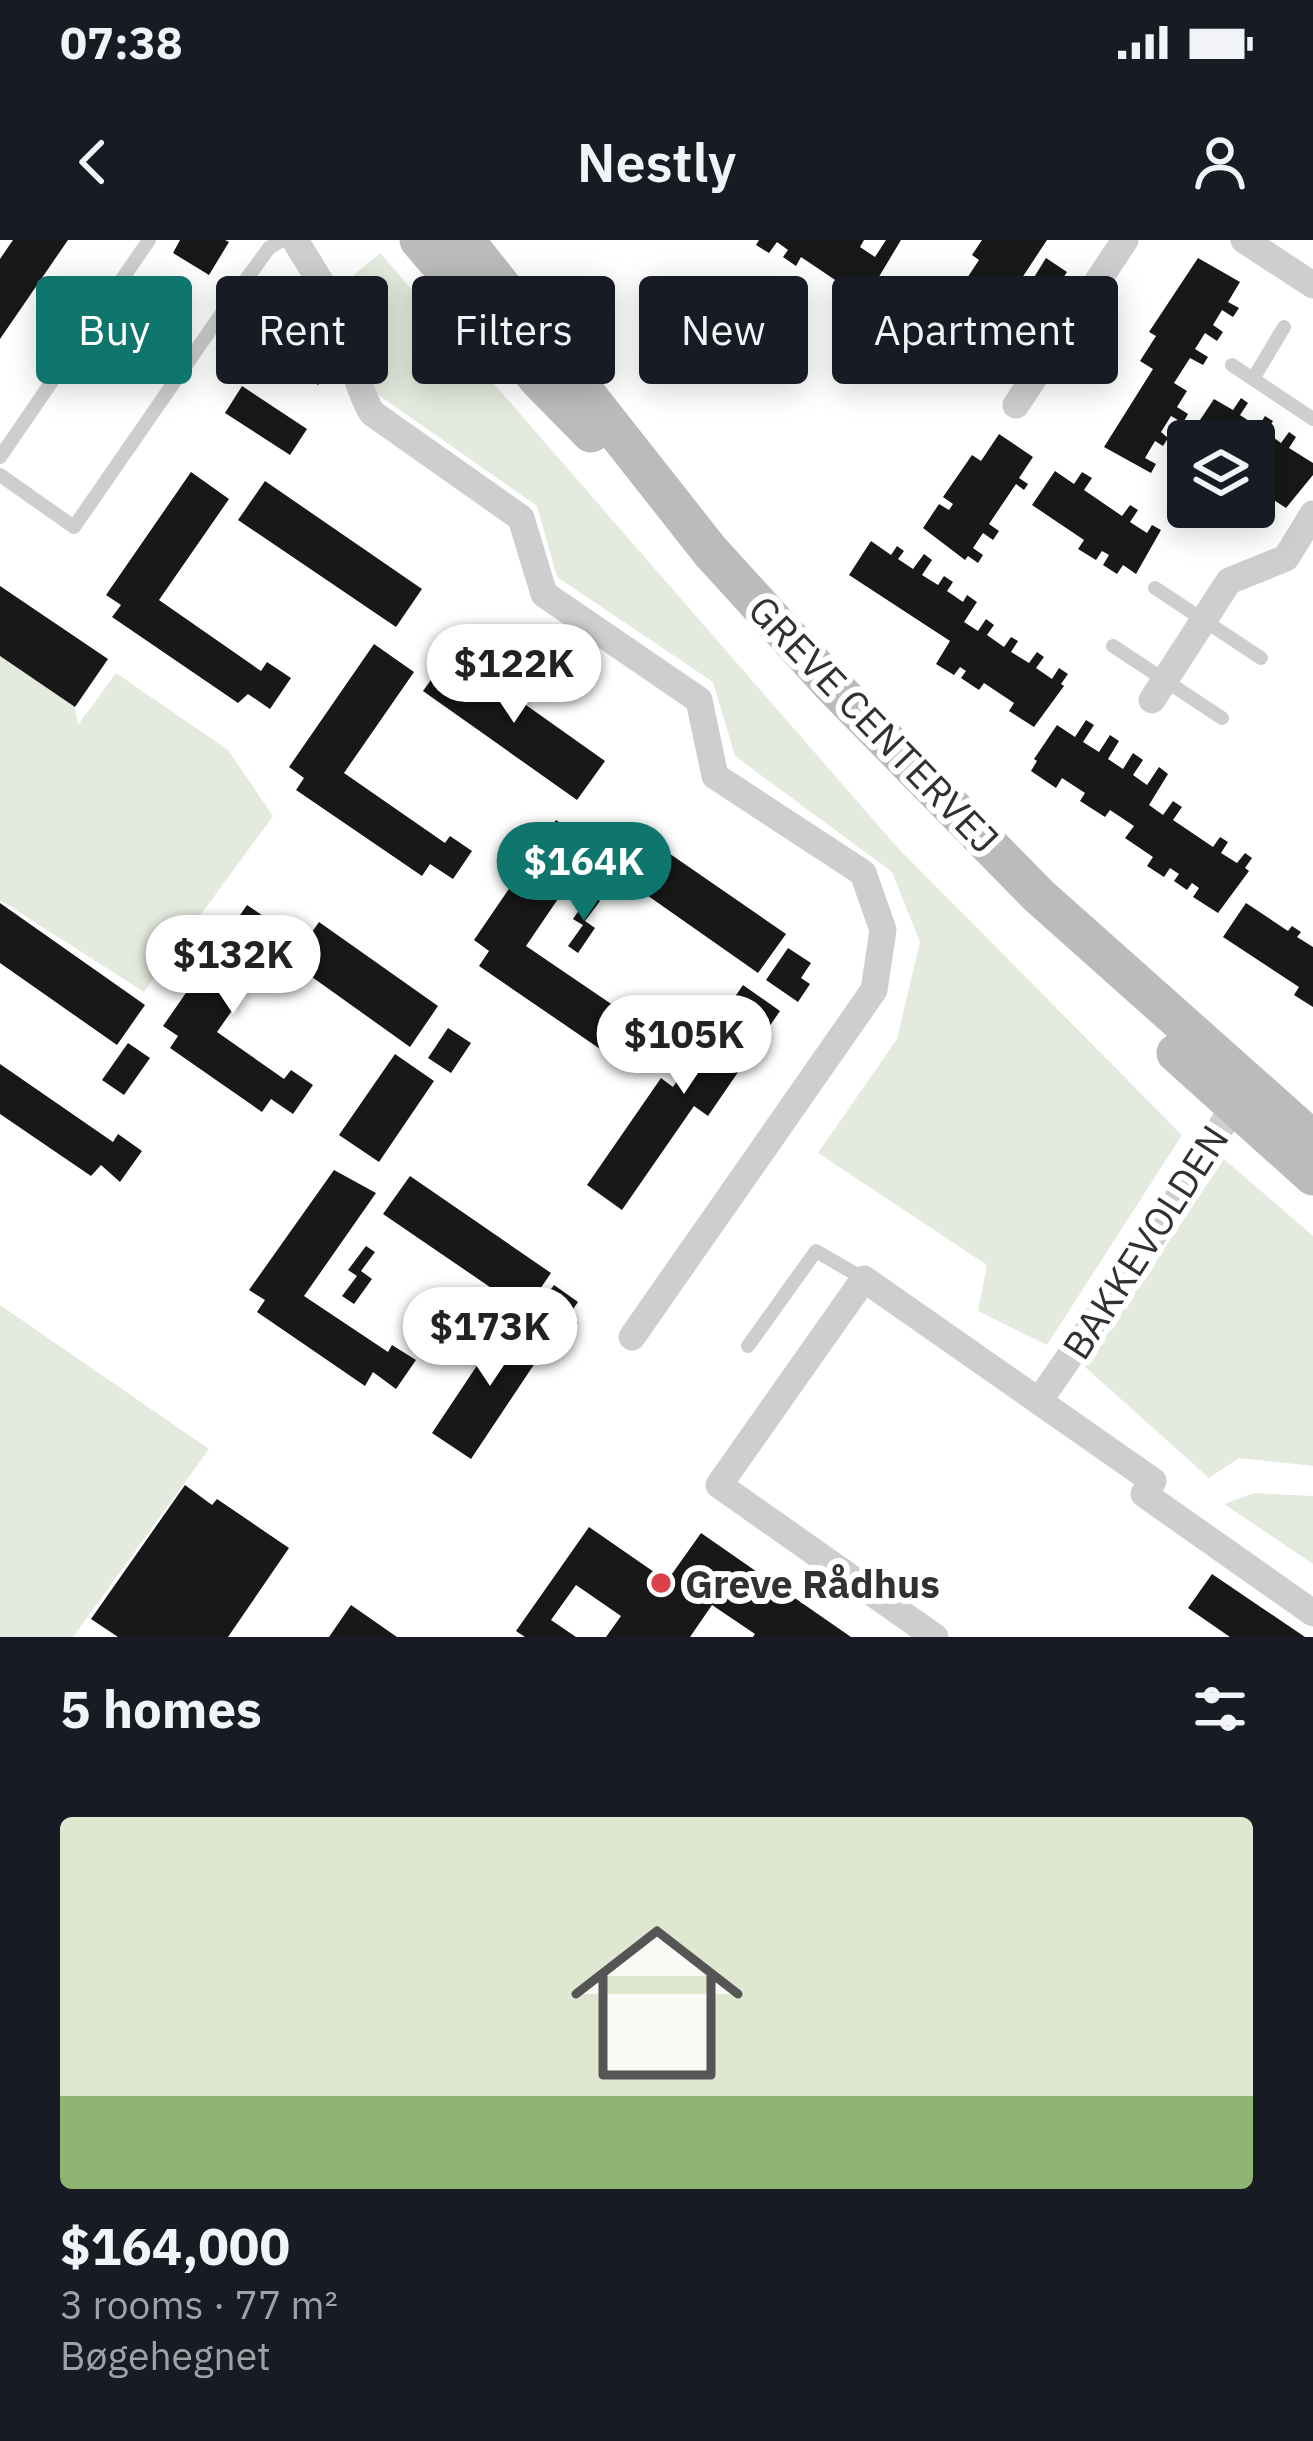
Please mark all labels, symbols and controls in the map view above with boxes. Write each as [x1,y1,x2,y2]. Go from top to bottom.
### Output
text: 07:38 [60,13,183,71]
text: Nestly [577,127,736,197]
icon: back [60,129,126,195]
icon: person [1187,129,1253,195]
chip: Buy [36,276,192,384]
chip: Rent [216,276,388,384]
chip: Filters [412,276,615,384]
chip: New [639,276,808,384]
chip: Apartment [832,276,1118,384]
map controls [1167,420,1275,528]
button: layers [1167,420,1275,528]
street label: GREVE CENTERVEJ [738,584,1010,864]
pin: $122K [430,624,598,726]
text: $122K [454,637,574,688]
pin: $164K [500,822,668,924]
text: $164K [524,835,644,886]
pin: $132K [149,915,317,1017]
text: $132K [173,928,293,979]
pin: $105K [600,995,768,1097]
text: $105K [624,1008,744,1059]
street label: BAKKEVOLDEN [1050,1115,1240,1369]
pin: $173K [406,1287,574,1389]
text: $173K [430,1300,550,1351]
place label: Greve Rådhus [685,1558,940,1609]
marker: Greve Rådhus [648,1570,674,1596]
text: 5 homes [60,1676,262,1742]
icon: filters [1187,1676,1253,1742]
icon: home [549,1895,765,2111]
text: $164,000 [60,2213,290,2279]
text: 3 rooms · 77 m² [60,2279,338,2330]
text: Bøgehegnet [60,2330,271,2381]

